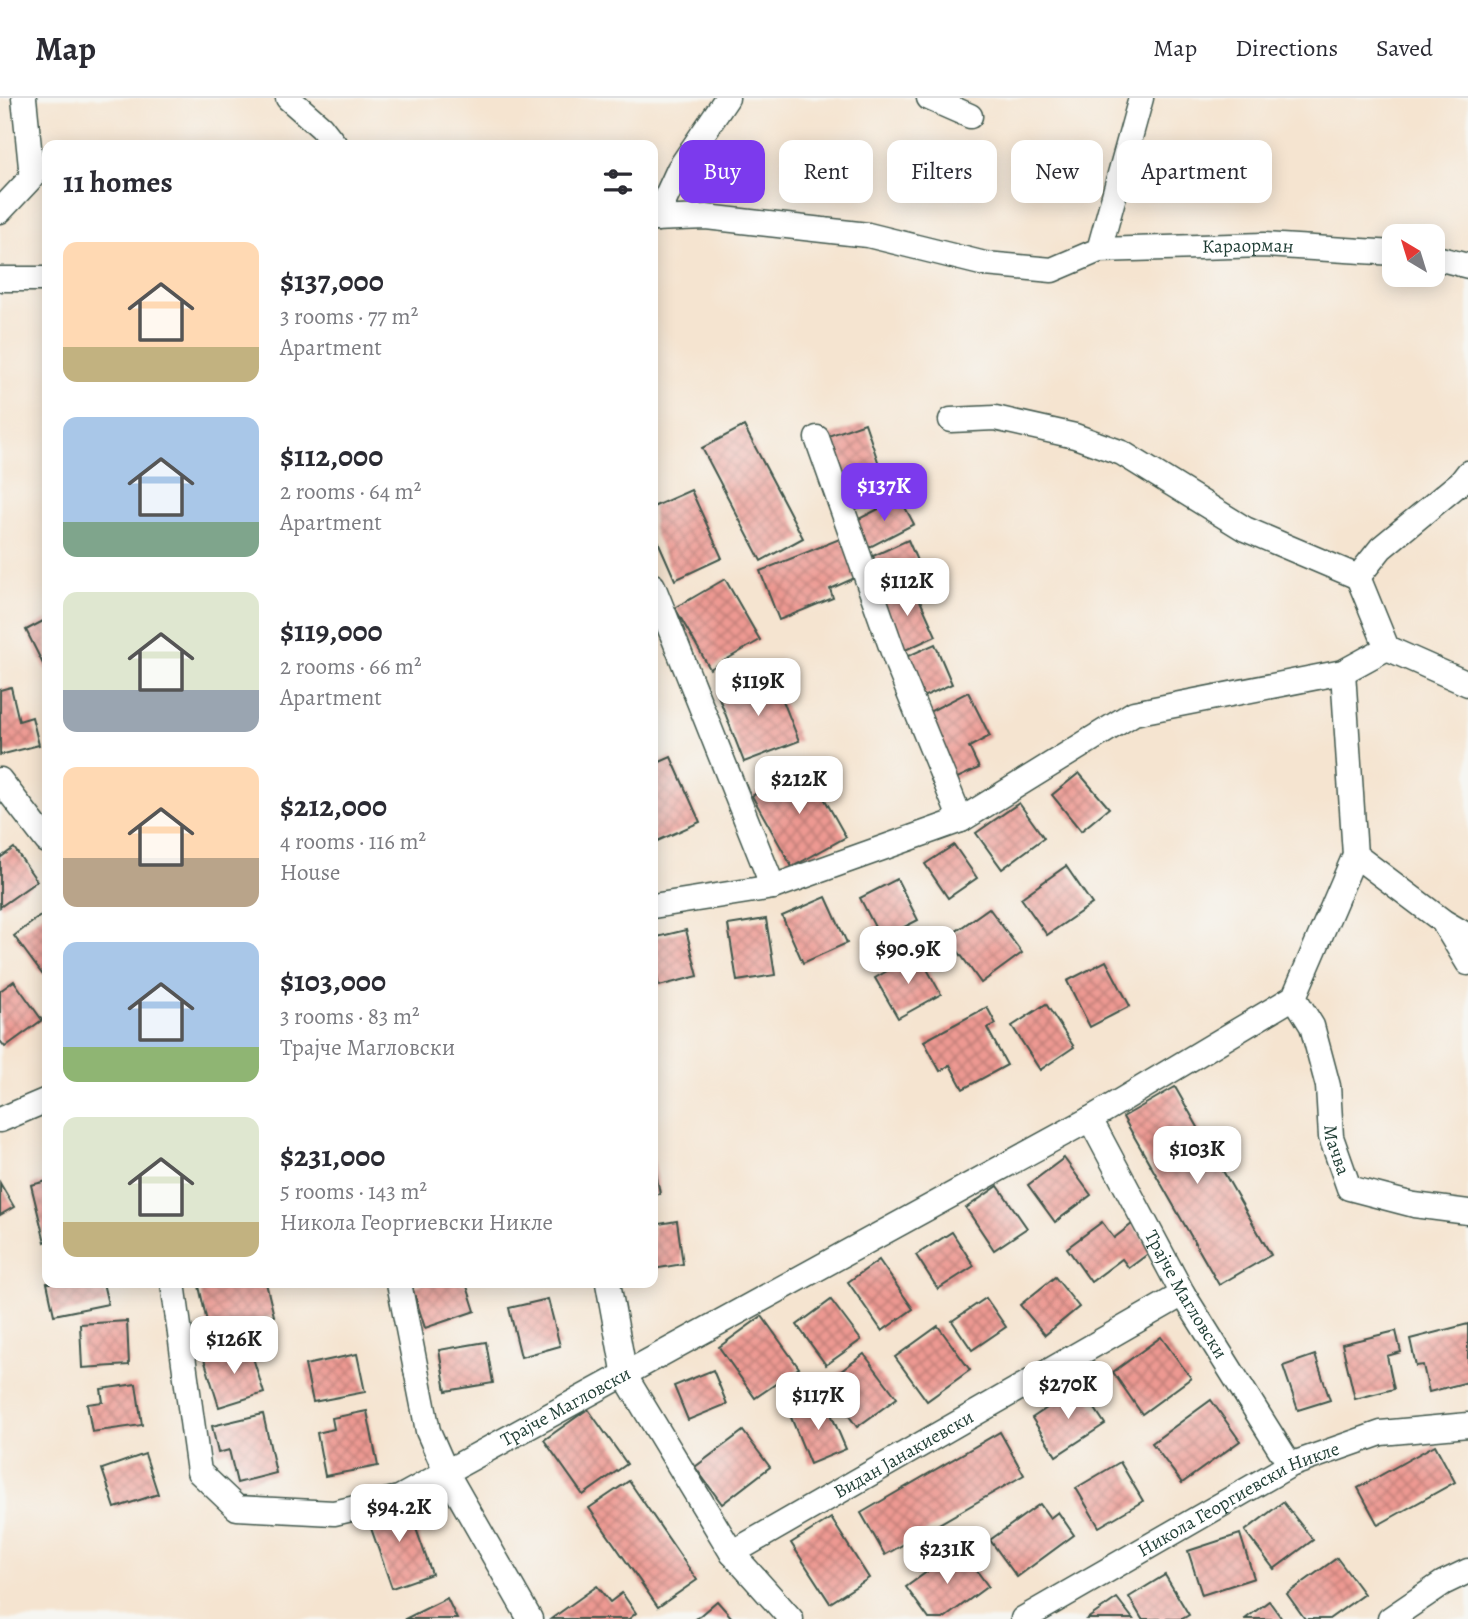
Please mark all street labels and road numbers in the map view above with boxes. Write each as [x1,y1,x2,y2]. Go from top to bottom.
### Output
street label: Караорман [1202,232,1294,260]
street label: Мачва [1317,1124,1356,1179]
street label: Трајче Магловски [1138,1226,1233,1364]
street label: Трајче Магловски [496,1360,635,1453]
street label: Видан Јанакиевски [829,1404,978,1505]
street label: Никола Георгиевски Никле [1133,1436,1343,1563]

